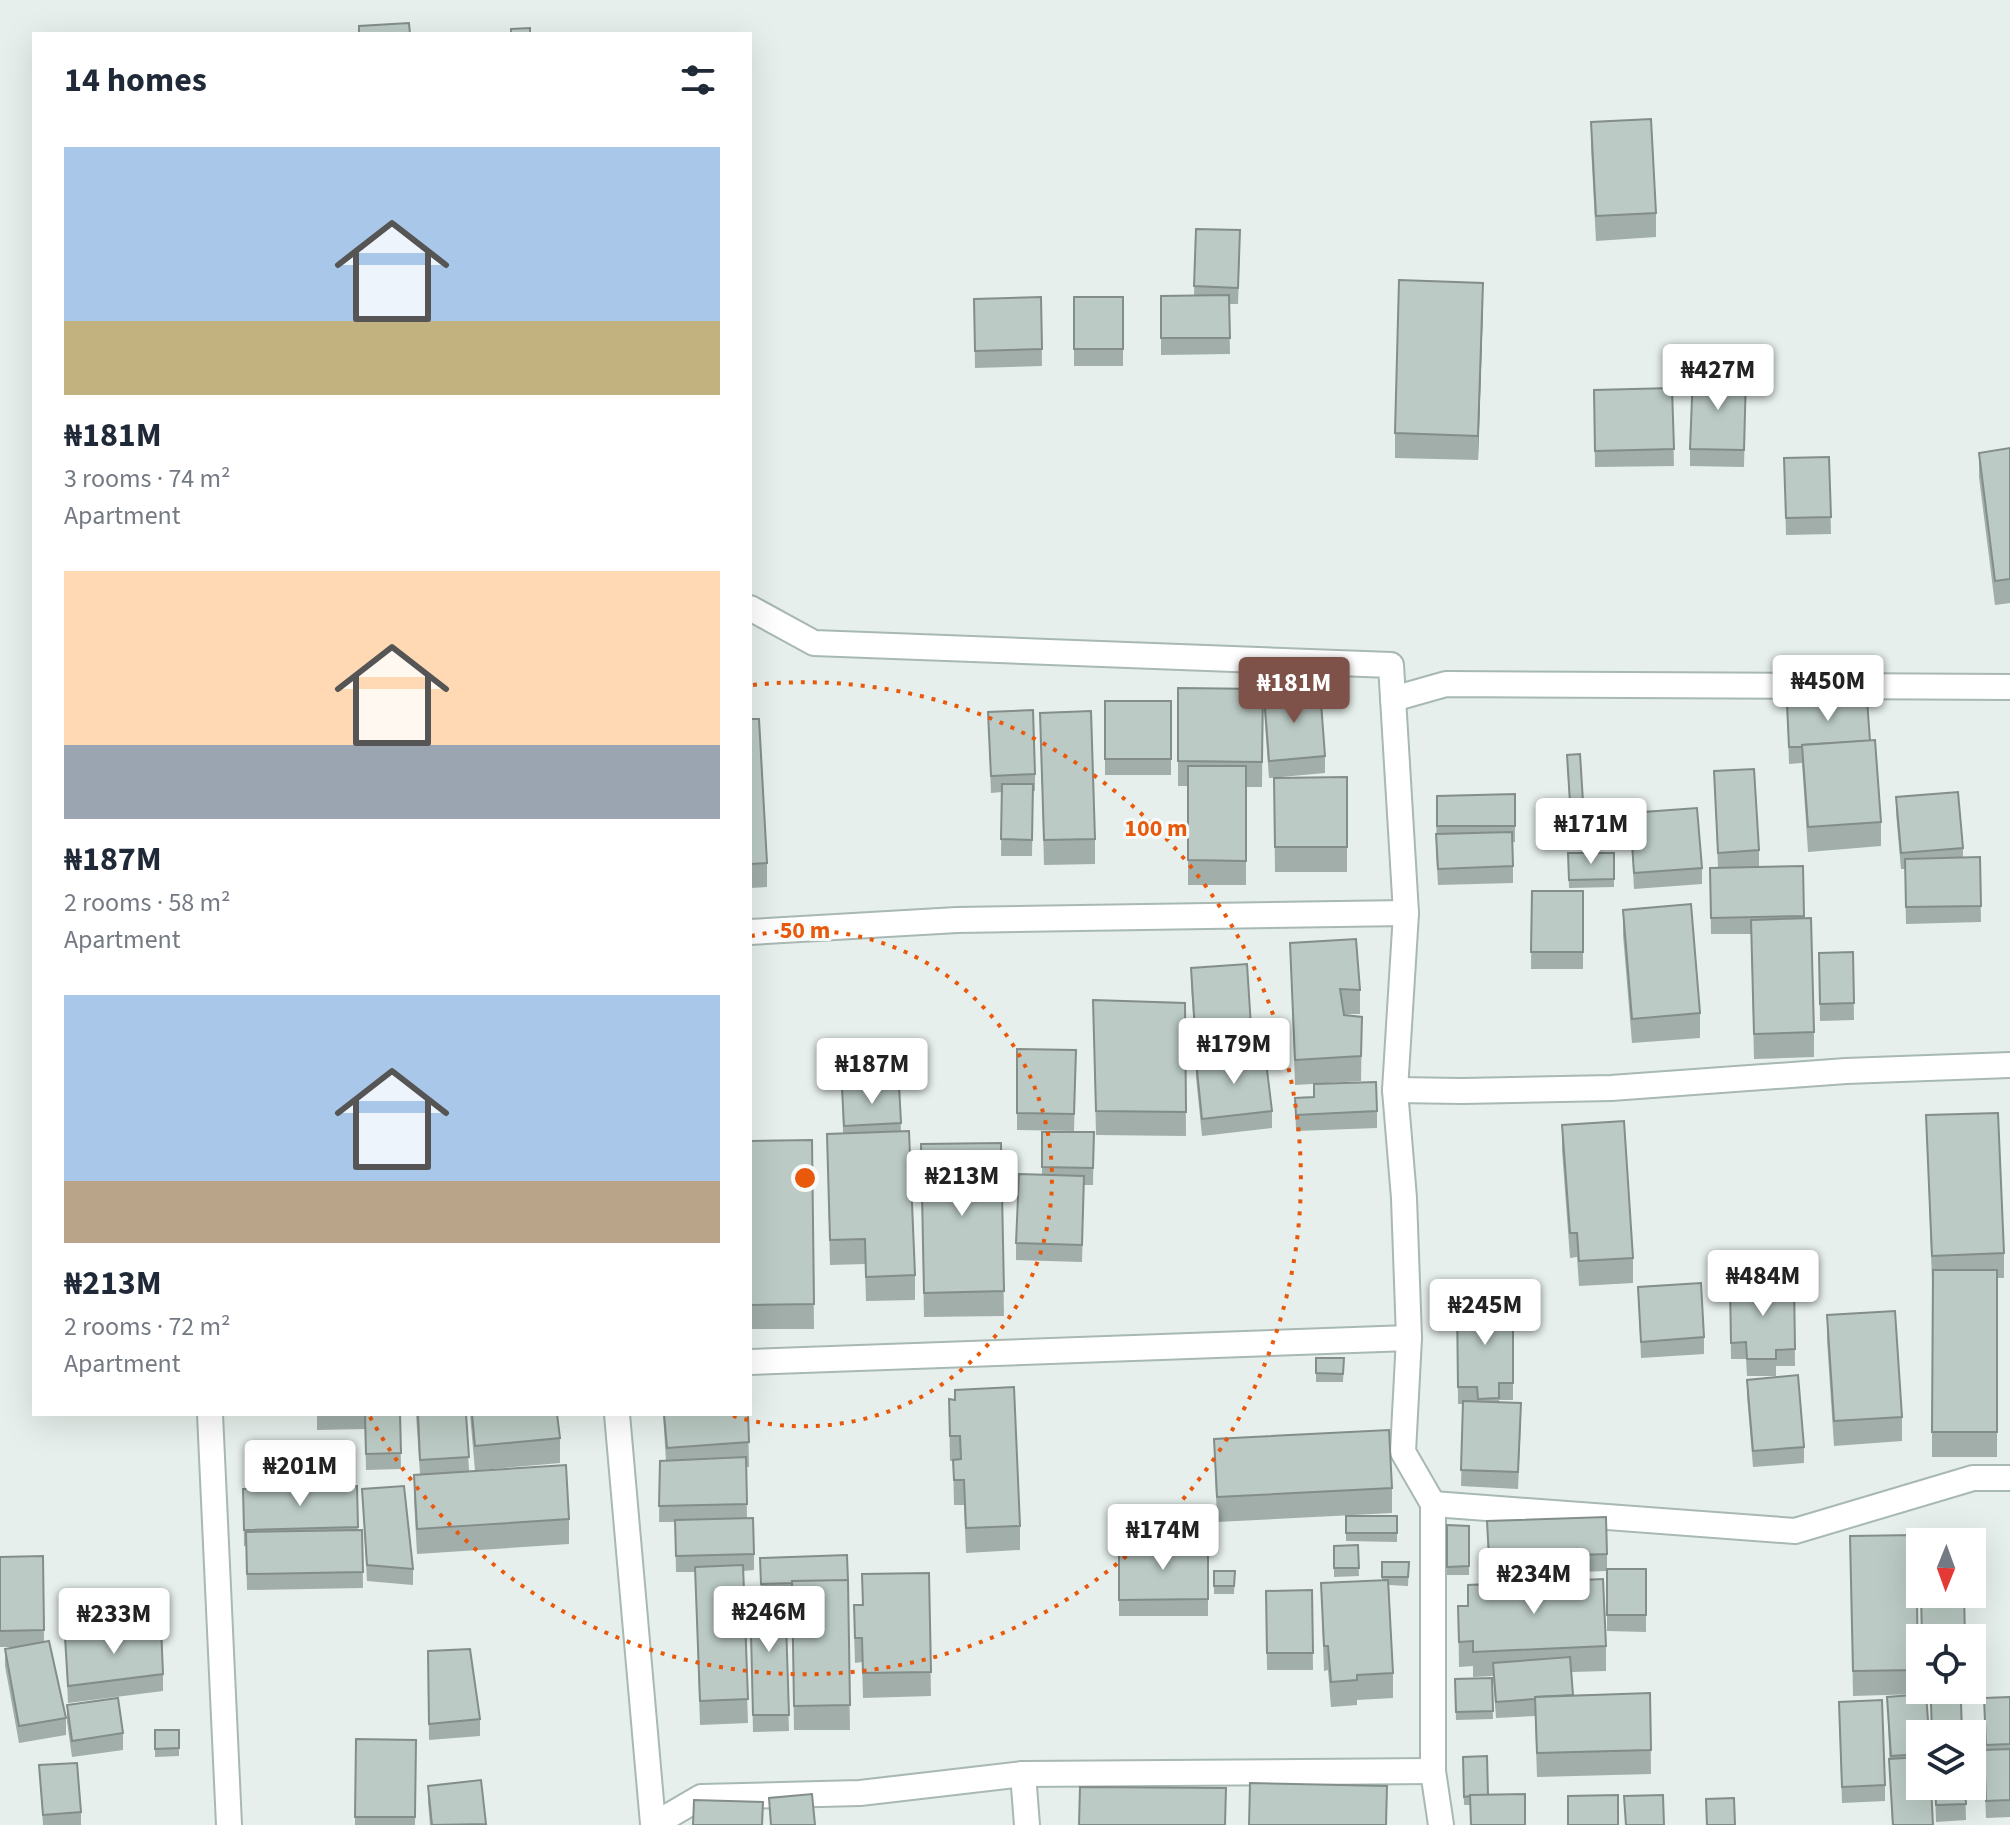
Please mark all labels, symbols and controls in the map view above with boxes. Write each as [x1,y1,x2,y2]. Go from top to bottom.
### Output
text: 14 homes [64,56,207,105]
icon: filters [676,58,720,102]
icon: home [320,199,464,343]
pin: ₦427M [1662,344,1774,412]
text: ₦427M [1681,351,1755,388]
text: ₦181M [64,411,162,460]
text: 3 rooms · 74 m² [64,460,231,497]
text: Apartment [64,497,181,534]
icon: home [320,623,464,767]
pin: ₦450M [1772,655,1884,723]
pin: ₦181M [1238,657,1350,725]
text: ₦450M [1791,662,1865,699]
text: ₦181M [1257,664,1331,701]
pin: ₦171M [1535,798,1647,866]
text: ₦171M [1554,805,1628,842]
text: 100 m [1124,811,1188,846]
text: ₦187M [64,835,162,884]
text: 2 rooms · 58 m² [64,884,231,921]
text: 50 m [780,913,830,948]
text: Apartment [64,921,181,958]
pin: ₦179M [1178,1018,1290,1086]
text: ₦179M [1197,1025,1271,1062]
pin: ₦187M [816,1038,928,1106]
text: ₦187M [835,1045,909,1082]
icon: home [320,1047,464,1191]
pin: ₦213M [906,1150,1018,1218]
text: ₦213M [925,1157,999,1194]
centre of rings [791,1164,819,1192]
pin: ₦484M [1707,1250,1819,1318]
text: ₦484M [1726,1257,1800,1294]
text: ₦213M [64,1259,162,1308]
pin: ₦245M [1429,1279,1541,1347]
text: ₦245M [1448,1286,1522,1323]
text: 2 rooms · 72 m² [64,1308,231,1345]
text: Apartment [64,1345,181,1382]
pin: ₦201M [244,1440,356,1508]
text: ₦201M [263,1447,337,1484]
pin: ₦174M [1107,1504,1219,1572]
text: ₦174M [1126,1511,1200,1548]
north arrow [1906,1528,1986,1608]
map controls [1906,1528,1986,1800]
pin: ₦234M [1478,1548,1590,1616]
text: ₦234M [1497,1555,1571,1592]
pin: ₦246M [713,1586,825,1654]
pin: ₦233M [58,1588,170,1656]
text: ₦246M [732,1593,806,1630]
text: ₦233M [77,1595,151,1632]
button: locate [1906,1624,1986,1704]
button: layers [1906,1720,1986,1800]

